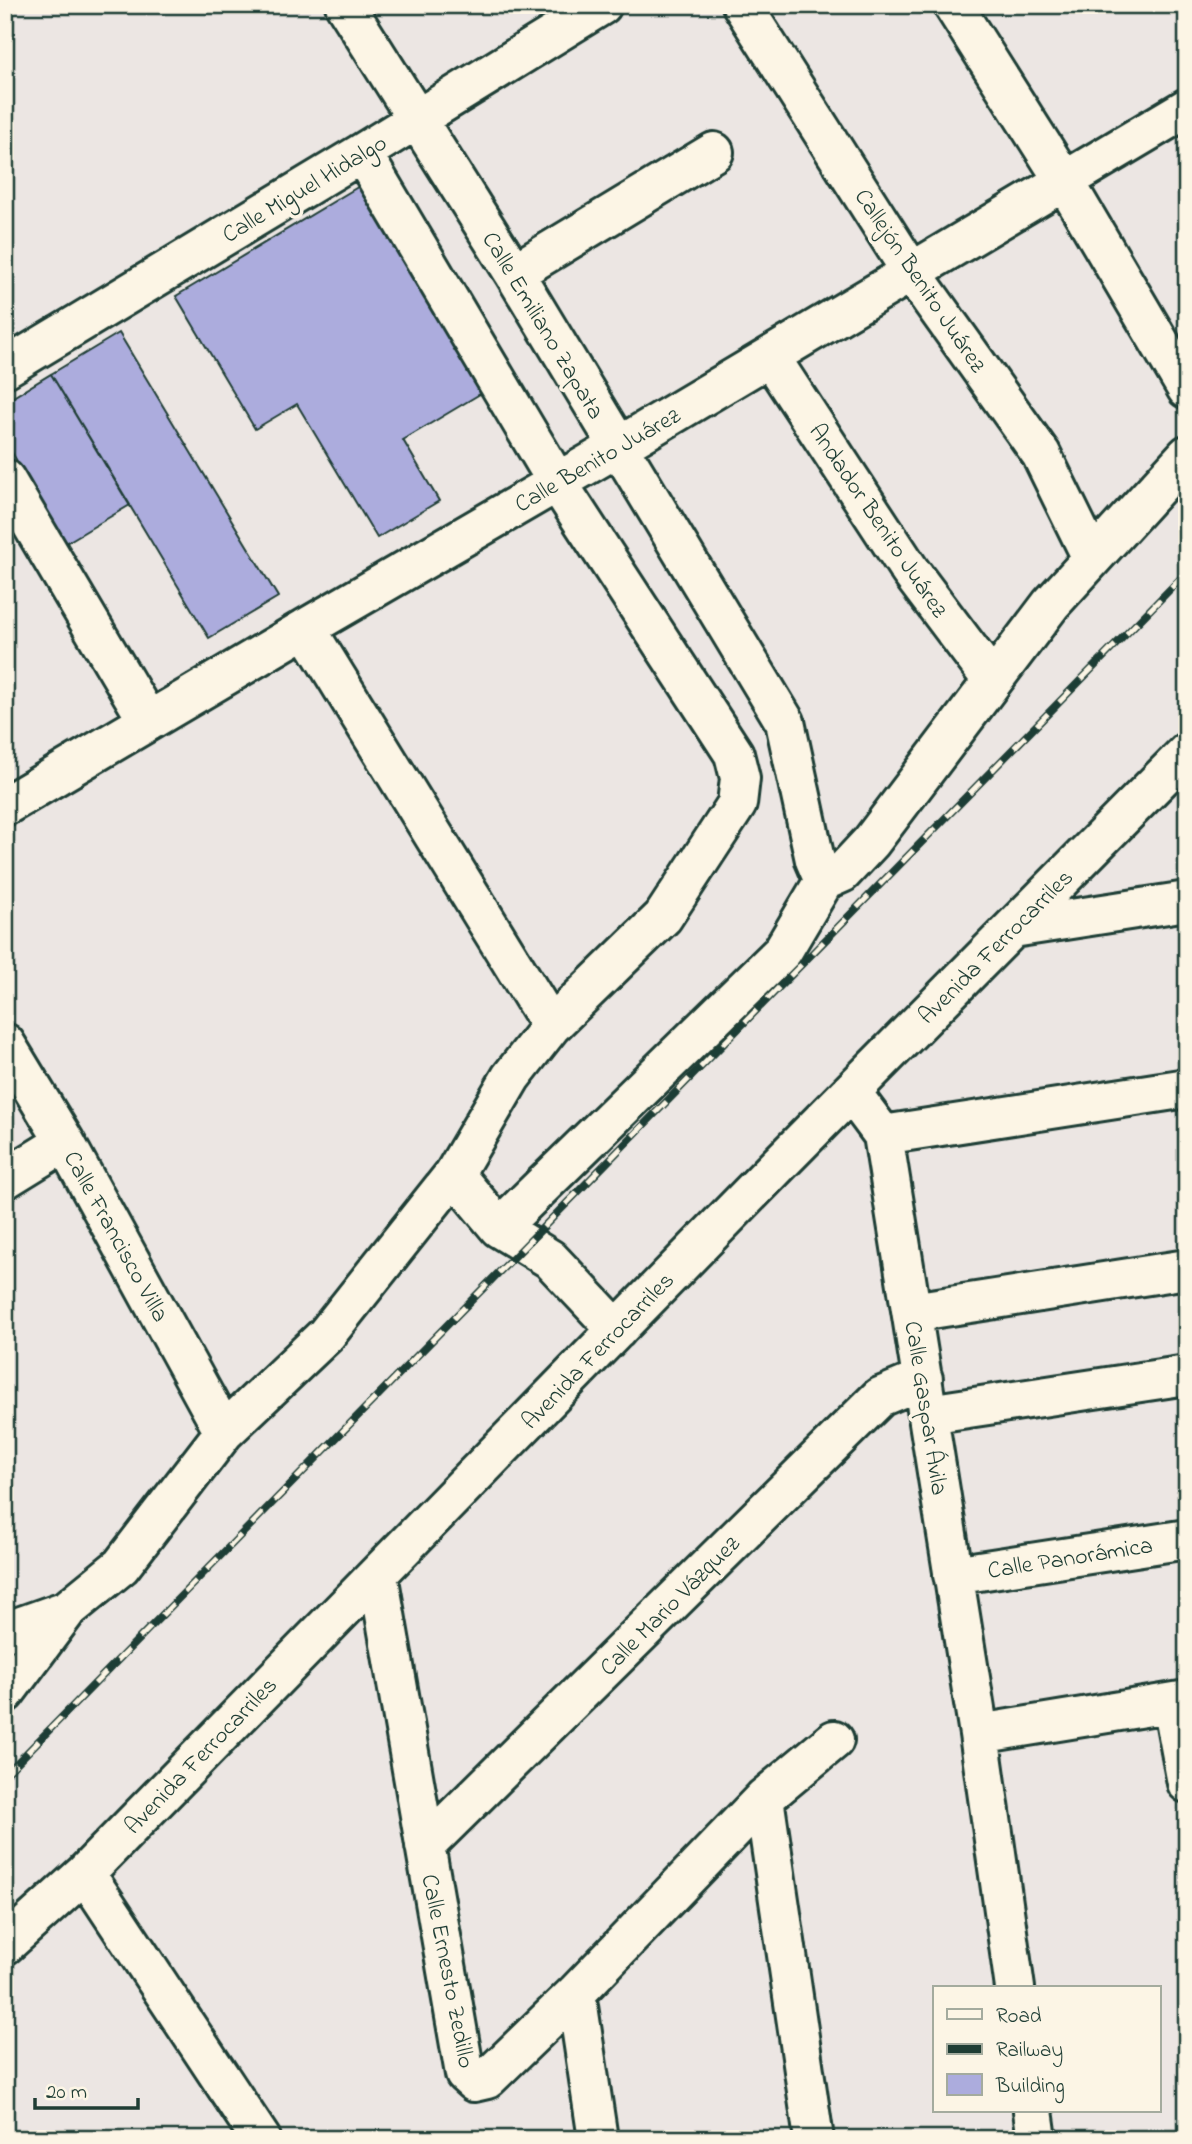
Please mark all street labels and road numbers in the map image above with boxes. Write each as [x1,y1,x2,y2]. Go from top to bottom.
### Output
street label: Calle Miguel Hidalgo [216,127,394,253]
street label: Callejón Benito Juárez [844,182,994,381]
street label: Calle Emiliano Zapata [472,226,612,427]
street label: Calle Benito Juárez [509,399,688,523]
street label: Andador Benito Juárez [799,417,956,626]
street label: Avenida Ferrocarriles [911,862,1083,1034]
street label: Calle Francisco Villa [53,1145,176,1329]
street label: Avenida Ferrocarriles [514,1265,683,1439]
street label: Calle Gaspar Ávila [893,1319,956,1498]
street label: Calle Mario Vázquez [592,1528,750,1685]
street label: Calle Panorámica [985,1529,1156,1590]
street label: Avenida Ferrocarriles [117,1670,286,1844]
street label: Calle Ernesto Zedillo [411,1871,483,2072]

